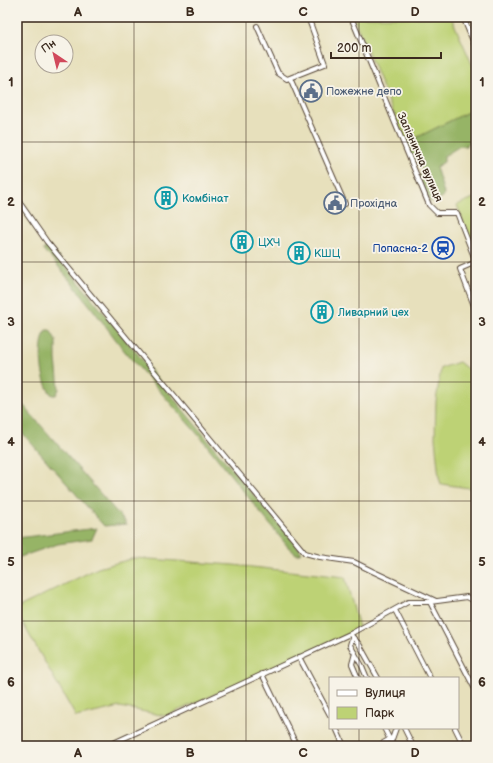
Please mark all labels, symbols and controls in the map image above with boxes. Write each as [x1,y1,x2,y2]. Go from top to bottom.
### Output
text: A [73,4,82,20]
text: B [185,4,195,20]
text: C [298,4,308,20]
text: D [410,4,420,20]
north arrow [34,34,74,74]
scale bar [331,34,441,60]
text: Пн [39,37,58,56]
text: 200 m [337,41,371,56]
text: 1 [8,74,14,90]
text: 1 [479,74,485,90]
public building icon: Пожежне депо [298,78,324,104]
place label: Пожежне депо [326,85,402,98]
street label: Залізнична вулиця [394,110,446,204]
building icon: Комбінат [153,185,179,211]
public building icon: Прохідна [322,190,348,216]
place label: Комбінат [182,192,229,205]
text: 2 [7,194,15,210]
text: 2 [478,194,486,210]
place label: Прохідна [350,197,398,210]
building icon: ЦХЧ [229,229,255,255]
station icon: Попасна-2 [430,235,456,261]
place label: ЦХЧ [258,236,280,249]
building icon: КШЦ [286,240,312,266]
place label: Попасна-2 [373,242,429,255]
place label: КШЦ [314,247,341,260]
building icon: Ливарний цех [309,299,335,325]
place label: Ливарний цех [337,306,409,319]
text: 3 [7,314,15,330]
text: 3 [478,314,486,330]
text: 4 [7,434,15,450]
text: 4 [478,434,486,450]
text: 5 [7,554,15,570]
text: 5 [478,554,486,570]
text: 6 [7,674,15,690]
text: 6 [478,674,486,690]
legend [329,677,459,729]
text: Вулиця [365,686,406,701]
text: Парк [365,706,395,721]
text: A [73,745,82,761]
text: B [185,745,195,761]
text: C [298,745,308,761]
text: D [410,745,420,761]

